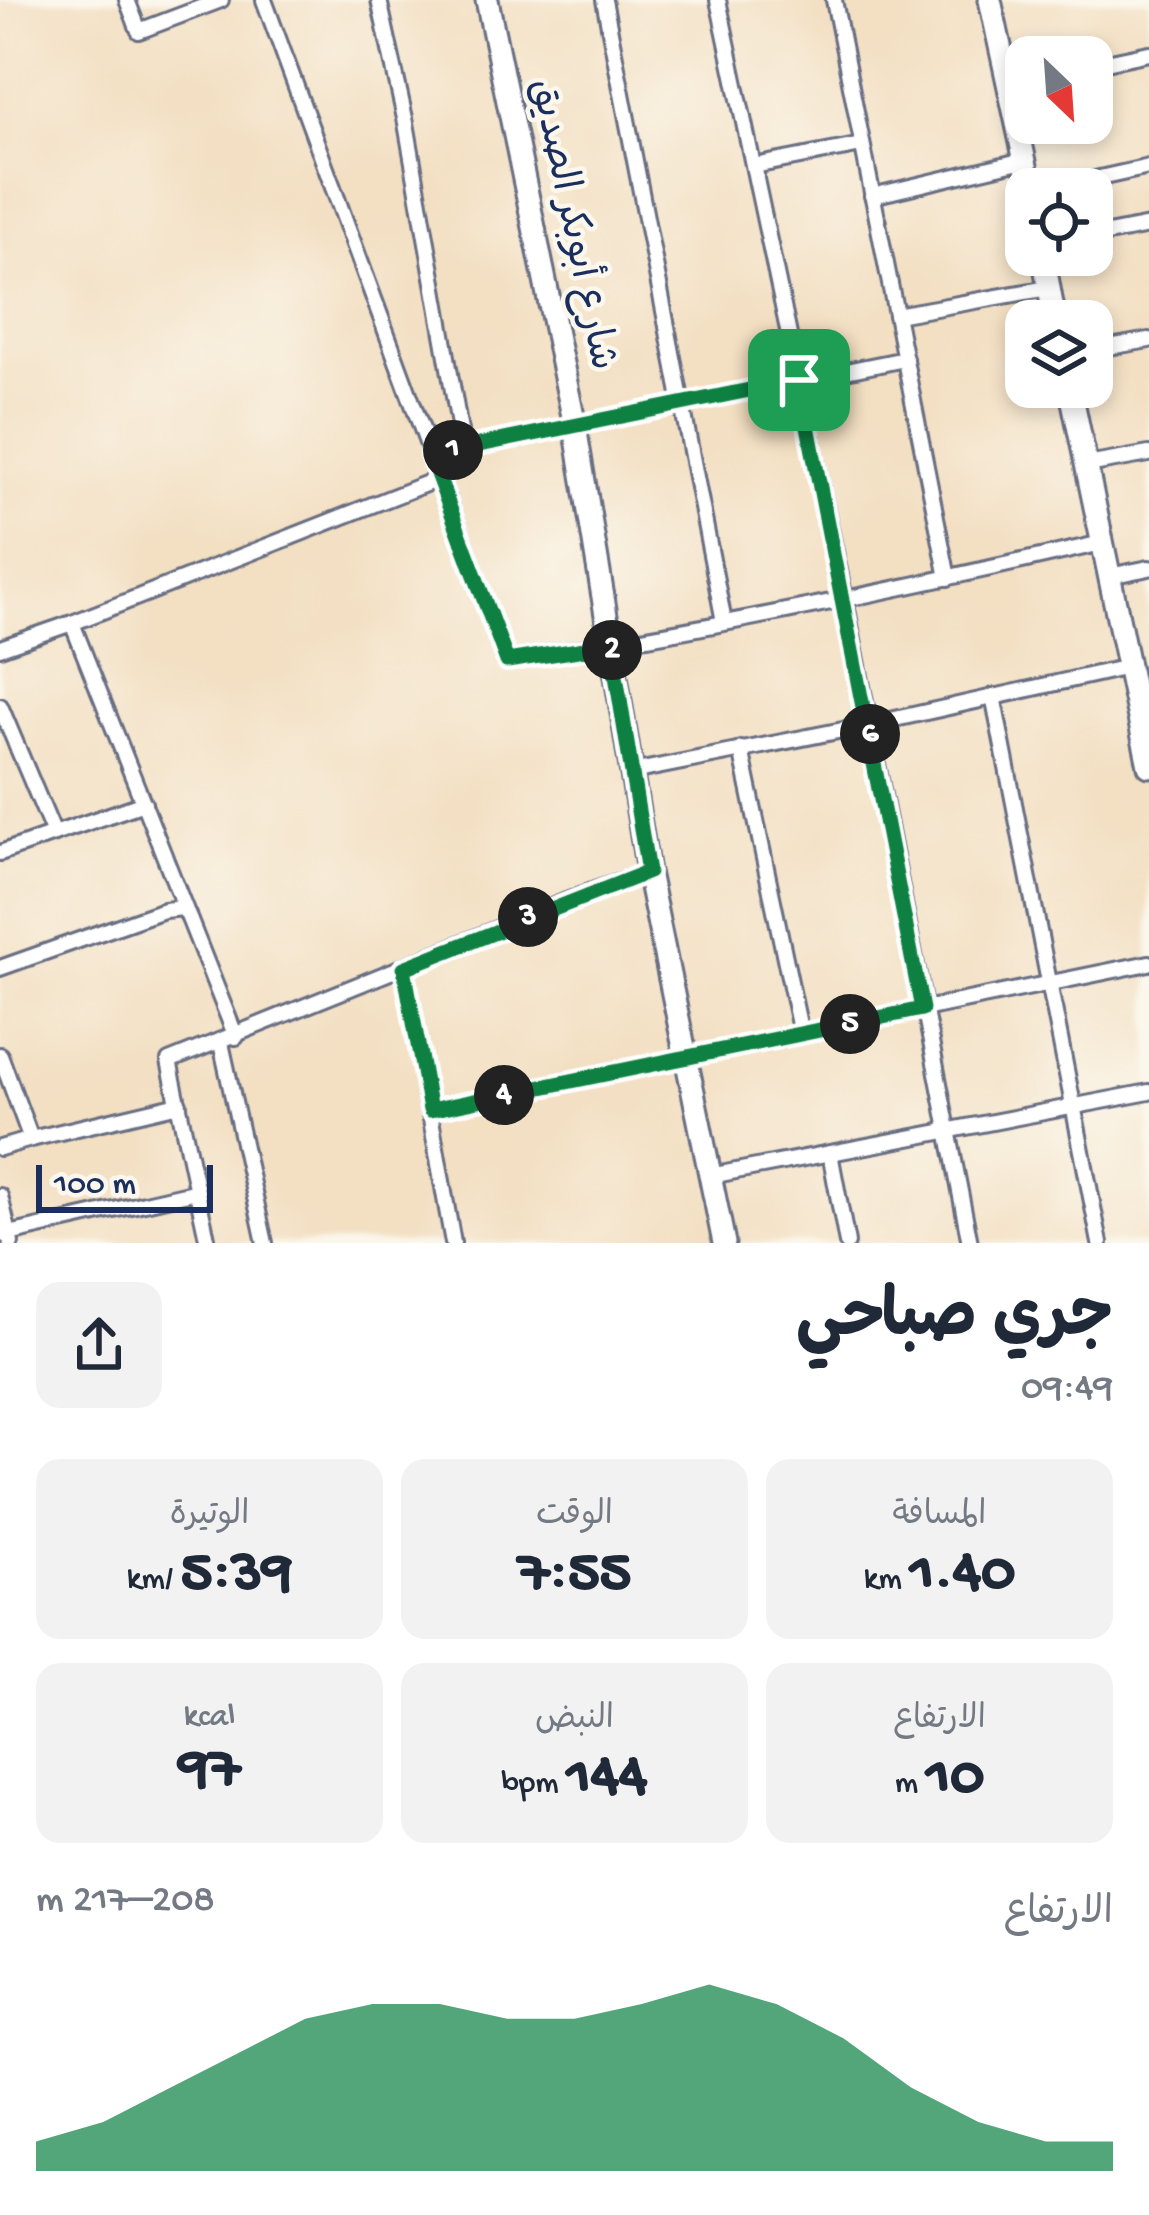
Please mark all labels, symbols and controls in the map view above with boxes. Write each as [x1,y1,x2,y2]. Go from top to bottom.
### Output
north arrow [1005,36,1113,144]
map controls [1005,36,1113,408]
street label: شارع أبوبكر الصديق [517,74,628,375]
button: locate [1005,168,1113,276]
button: layers [1005,300,1113,408]
pin [748,329,850,431]
icon: arrive [766,347,832,413]
pin: 1 [423,420,483,480]
text: 1 [446,431,460,469]
pin: 2 [582,620,642,680]
text: 2 [604,631,620,669]
pin: 6 [840,704,900,764]
text: 6 [862,715,878,753]
pin: 3 [498,887,558,947]
text: 3 [519,898,537,936]
pin: 5 [820,994,880,1054]
text: 5 [841,1005,859,1043]
pin: 4 [474,1065,534,1125]
text: 4 [496,1076,512,1114]
scale bar [36,1159,213,1212]
text: 100 m [54,1167,136,1205]
button: share [36,1282,162,1408]
text: جري صباحي [796,1283,1113,1361]
text: 09:49 [1021,1367,1113,1413]
text: الوتيرة [170,1498,249,1536]
text: الوقت [536,1498,613,1536]
text: المسافة [893,1498,986,1536]
text: 5:39 [181,1541,292,1611]
text: 7:55 [518,1541,631,1611]
text: 1.40 [910,1541,1015,1611]
text: /km [127,1562,181,1600]
text: km [864,1562,910,1600]
text: kcal [184,1699,235,1737]
text: النبض [535,1702,614,1740]
text: الارتفاع [893,1702,986,1740]
text: 97 [179,1737,240,1807]
text: 144 [566,1745,647,1815]
text: 10 [926,1745,984,1815]
text: bpm [502,1766,566,1804]
text: m [895,1766,926,1804]
text: 208–217 m [36,1879,215,1925]
text: الارتفاع [1004,1892,1113,1938]

